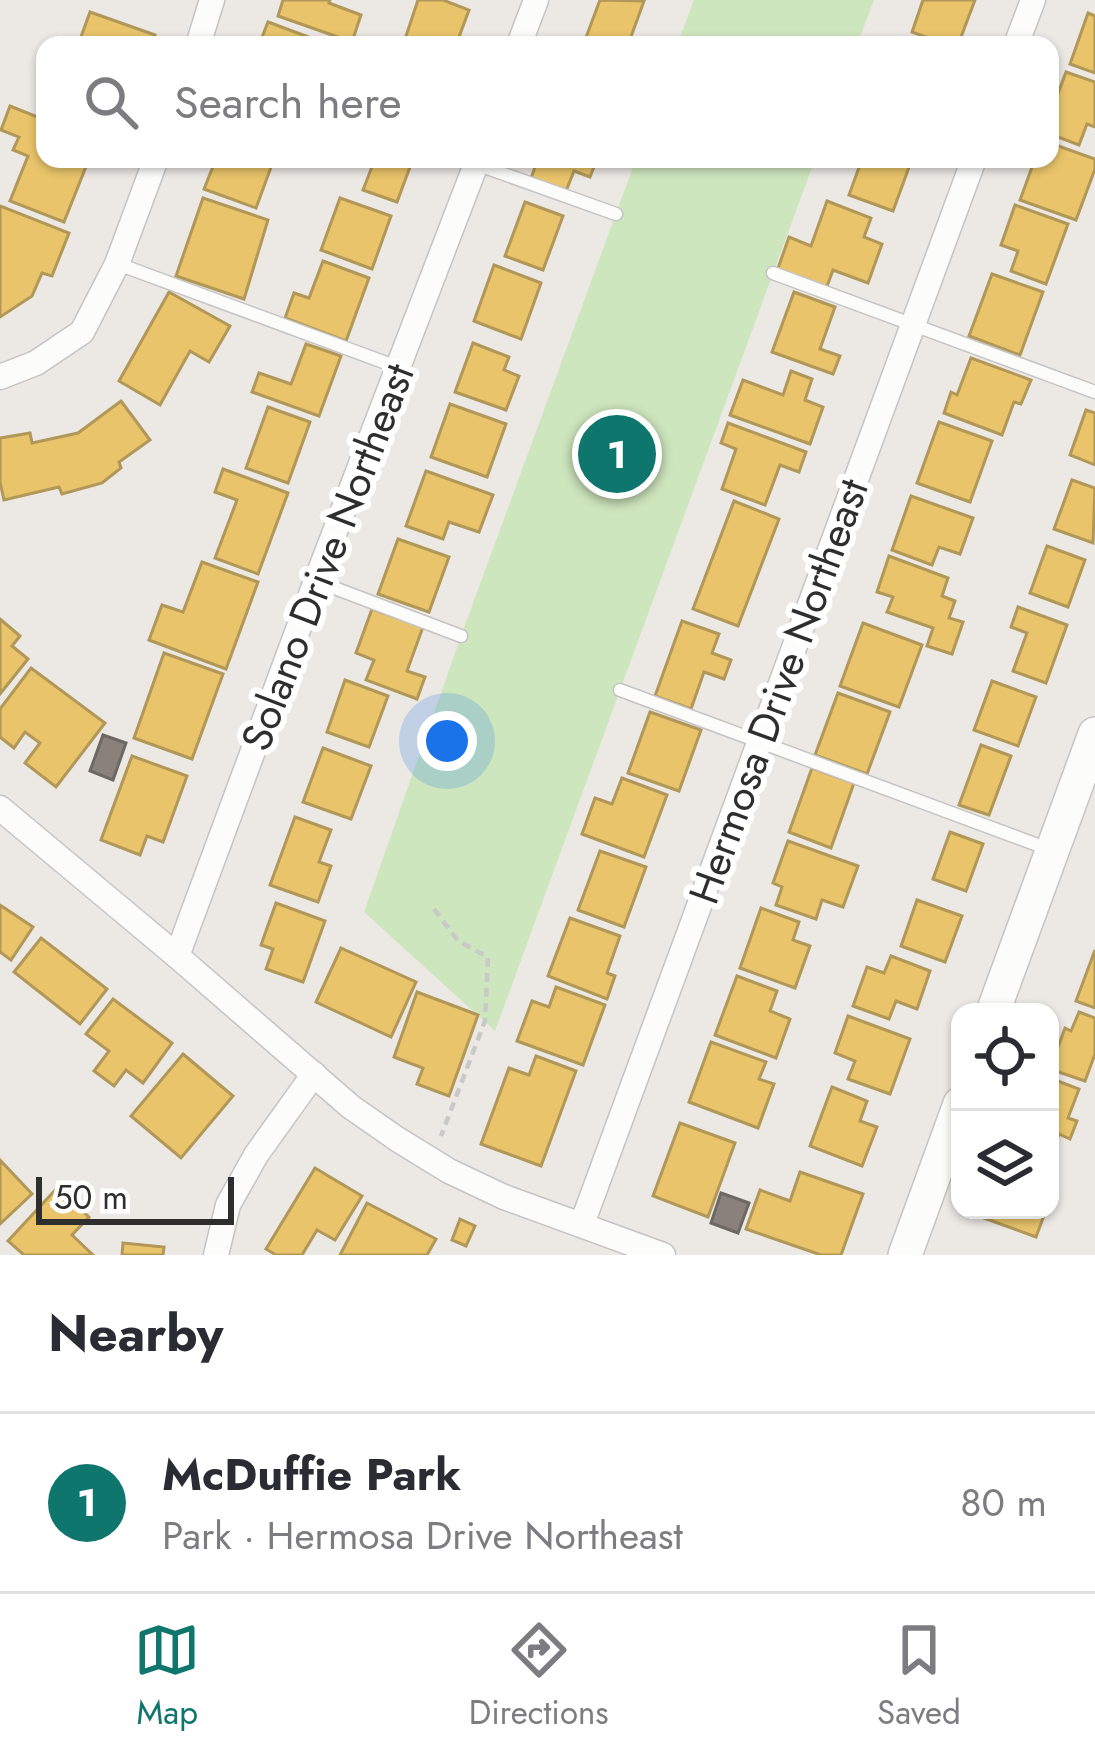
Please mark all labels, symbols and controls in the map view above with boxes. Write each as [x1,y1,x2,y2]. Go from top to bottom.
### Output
search box [36,36,1059,168]
icon: search [78,69,144,135]
text: Search here [174,70,402,135]
street label: Solano Drive Northeast [225,355,429,760]
pin: 1 [578,409,656,499]
street label: Hermosa Drive Northeast [673,470,884,912]
your location [417,711,477,771]
map controls [951,1003,1059,1219]
button: locate [951,1003,1059,1111]
button: layers [951,1111,1059,1219]
scale bar [36,1171,234,1224]
text: 50 m [54,1174,128,1221]
text: Nearby [48,1296,223,1370]
text: McDuffie Park [162,1442,461,1507]
text: 1 [77,1474,97,1531]
text: 80 m [960,1474,1047,1531]
text: Park · Hermosa Drive Northeast [162,1507,683,1564]
tab: Map [134,1617,200,1736]
tab: Directions [469,1617,609,1736]
tab: Saved [877,1617,961,1736]

